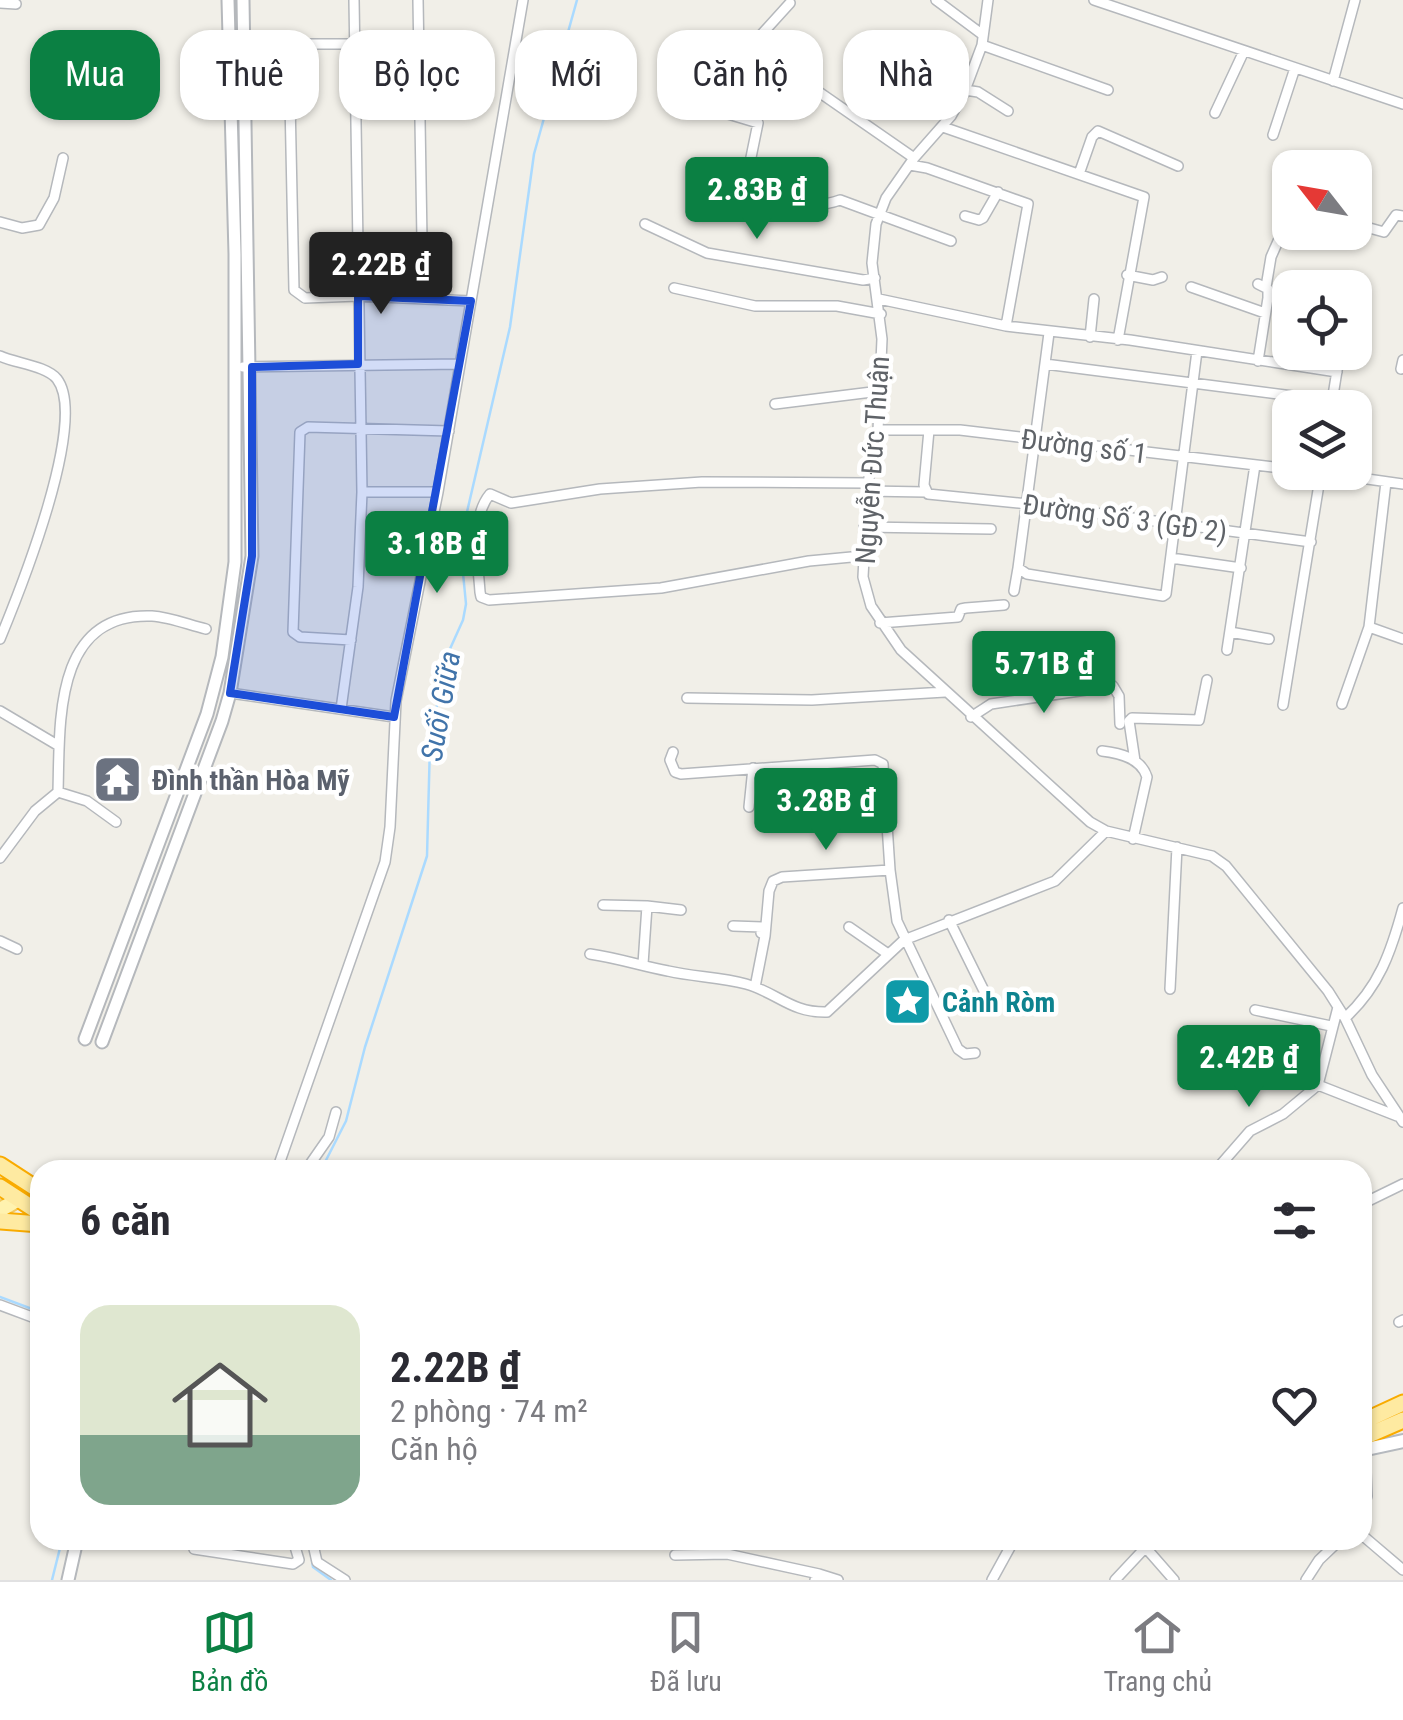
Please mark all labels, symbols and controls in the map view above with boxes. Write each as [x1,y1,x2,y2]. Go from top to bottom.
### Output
chip: Mua [30,30,160,120]
chip: Thuê [180,30,319,120]
chip: Bộ lọc [339,30,495,120]
chip: Mới [515,30,637,120]
chip: Căn hộ [657,30,823,120]
chip: Nhà [843,30,969,120]
north arrow [1272,150,1372,250]
map controls [1272,150,1372,490]
pin: 2.83B ₫ [665,157,849,242]
text: 2.83B ₫ [707,170,807,208]
pin: 2.22B ₫ [289,232,473,317]
text: 2.22B ₫ [331,245,431,283]
button: locate [1272,270,1372,370]
street label: Nguyễn Đức Thuận [849,355,896,565]
button: layers [1272,390,1372,490]
street label: Đường số 1 [1019,422,1149,471]
street label: Đường Số 3 (GĐ 2) [1021,488,1229,549]
pin: 3.18B ₫ [345,511,529,596]
text: 3.18B ₫ [387,524,487,562]
pin: 5.71B ₫ [952,631,1136,716]
text: 5.71B ₫ [994,644,1094,682]
water label: Suối Giữa [414,648,467,764]
temple icon: Đình thần Hòa Mỹ [91,754,143,806]
place label: Đình thần Hòa Mỹ [152,764,350,797]
pin: 3.28B ₫ [734,768,918,853]
text: 3.28B ₫ [776,781,876,819]
place icon: Cảnh Ròm [881,976,933,1028]
place label: Cảnh Ròm [942,986,1055,1019]
pin: 2.42B ₫ [1157,1025,1341,1110]
text: 2.42B ₫ [1199,1038,1299,1076]
icon: filters [1267,1193,1322,1248]
text: 6 căn [80,1196,171,1245]
text: 2.22B ₫ [390,1343,521,1392]
icon: home [160,1345,280,1465]
icon: heart [1267,1378,1322,1433]
text: 2 phòng · 74 m² [390,1392,588,1430]
text: Căn hộ [390,1430,478,1468]
tab: Bản đồ [191,1605,268,1698]
tab: Đã lưu [650,1605,722,1698]
tab: Trang chủ [1103,1605,1212,1698]

